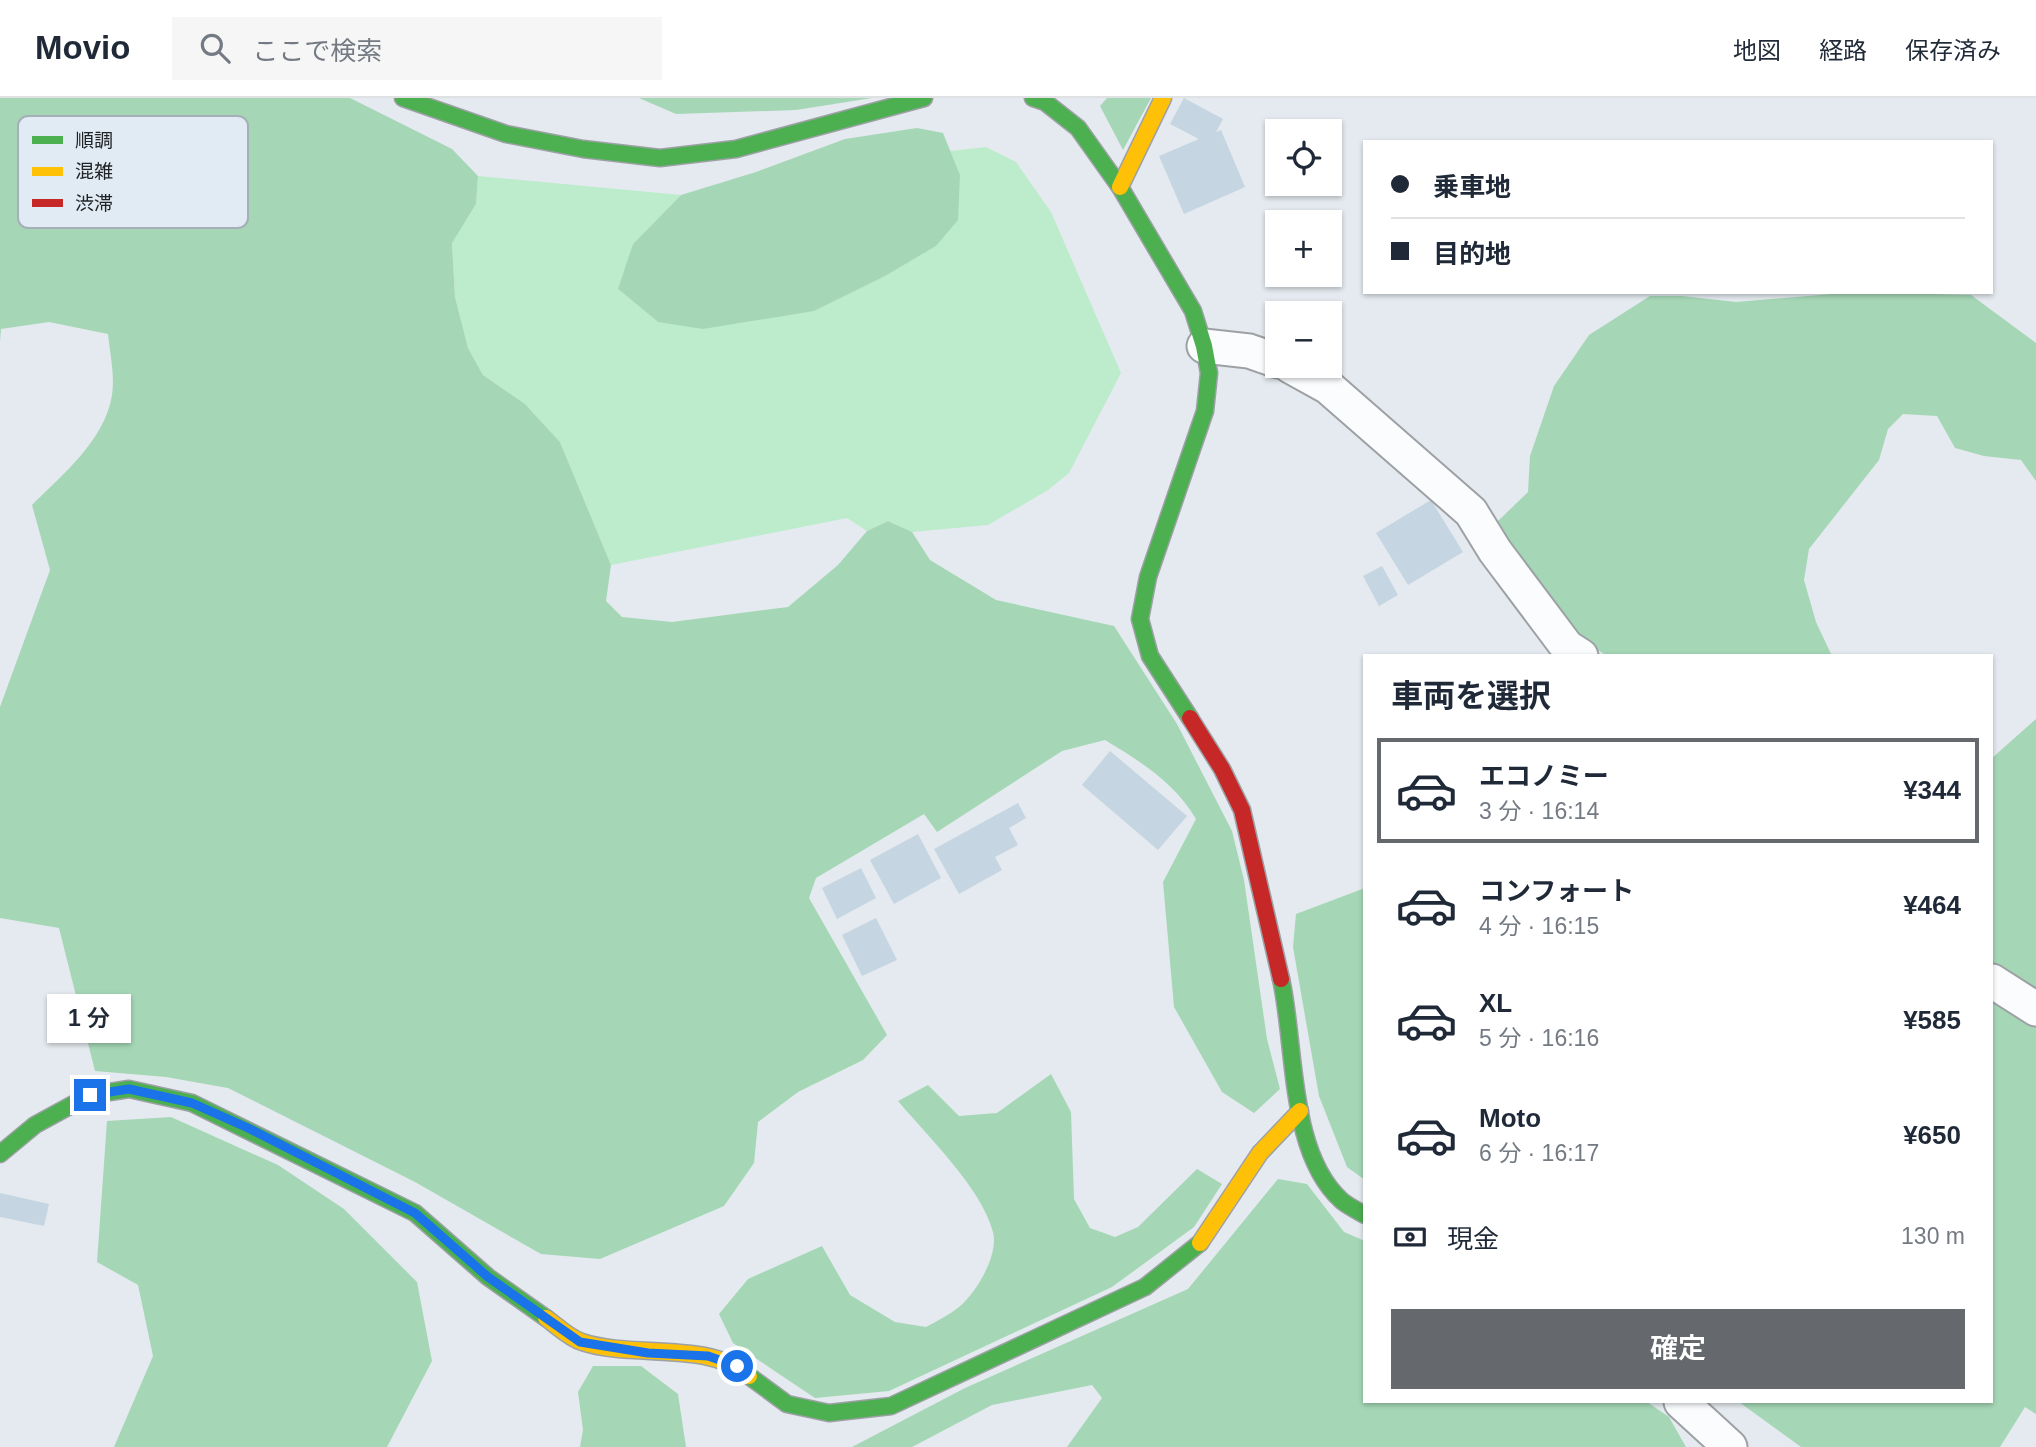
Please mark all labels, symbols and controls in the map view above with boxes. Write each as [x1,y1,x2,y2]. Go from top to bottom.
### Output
search box [172,17,662,80]
text: Movio [35,29,130,66]
icon: search [196,29,234,67]
text: ここで検索 [252,36,382,66]
text: 地図 [1733,37,1781,64]
text: 経路 [1819,37,1867,64]
text: 保存済み [1905,37,2001,64]
legend [18,116,248,228]
map controls [1265,119,1342,378]
button: locate [1265,119,1342,196]
text: 順調 [75,130,113,151]
text: 混雑 [75,161,113,182]
text: 乗車地 [1433,172,1511,202]
text: 渋滞 [75,193,113,214]
button: + [1265,210,1342,287]
text: 目的地 [1433,239,1511,269]
button: − [1265,301,1342,378]
text: 車両を選択 [1391,678,1551,714]
icon: car [1395,759,1458,822]
text: エコノミー [1479,761,1609,791]
text: ¥344 [1903,775,1961,805]
text: 3 分 · 16:14 [1479,798,1599,824]
icon: car [1395,874,1458,937]
text: コンフォート [1479,876,1634,906]
text: ¥464 [1903,890,1961,920]
text: 4 分 · 16:15 [1479,913,1599,939]
text: XL [1479,988,1512,1018]
icon: car [1395,989,1458,1052]
callout: 1 分 [48,993,132,1042]
text: 1 分 [68,1005,110,1031]
text: ¥585 [1903,1005,1961,1035]
text: 5 分 · 16:16 [1479,1025,1599,1051]
route end [74,1079,106,1111]
text: Moto [1479,1103,1541,1133]
icon: car [1395,1104,1458,1167]
text: ¥650 [1903,1120,1961,1150]
text: 6 分 · 16:17 [1479,1140,1599,1166]
icon: cash [1391,1218,1429,1256]
text: 130 m [1901,1223,1965,1249]
text: 現金 [1447,1224,1499,1254]
button: 確定 [1391,1309,1965,1389]
route start [721,1350,753,1382]

